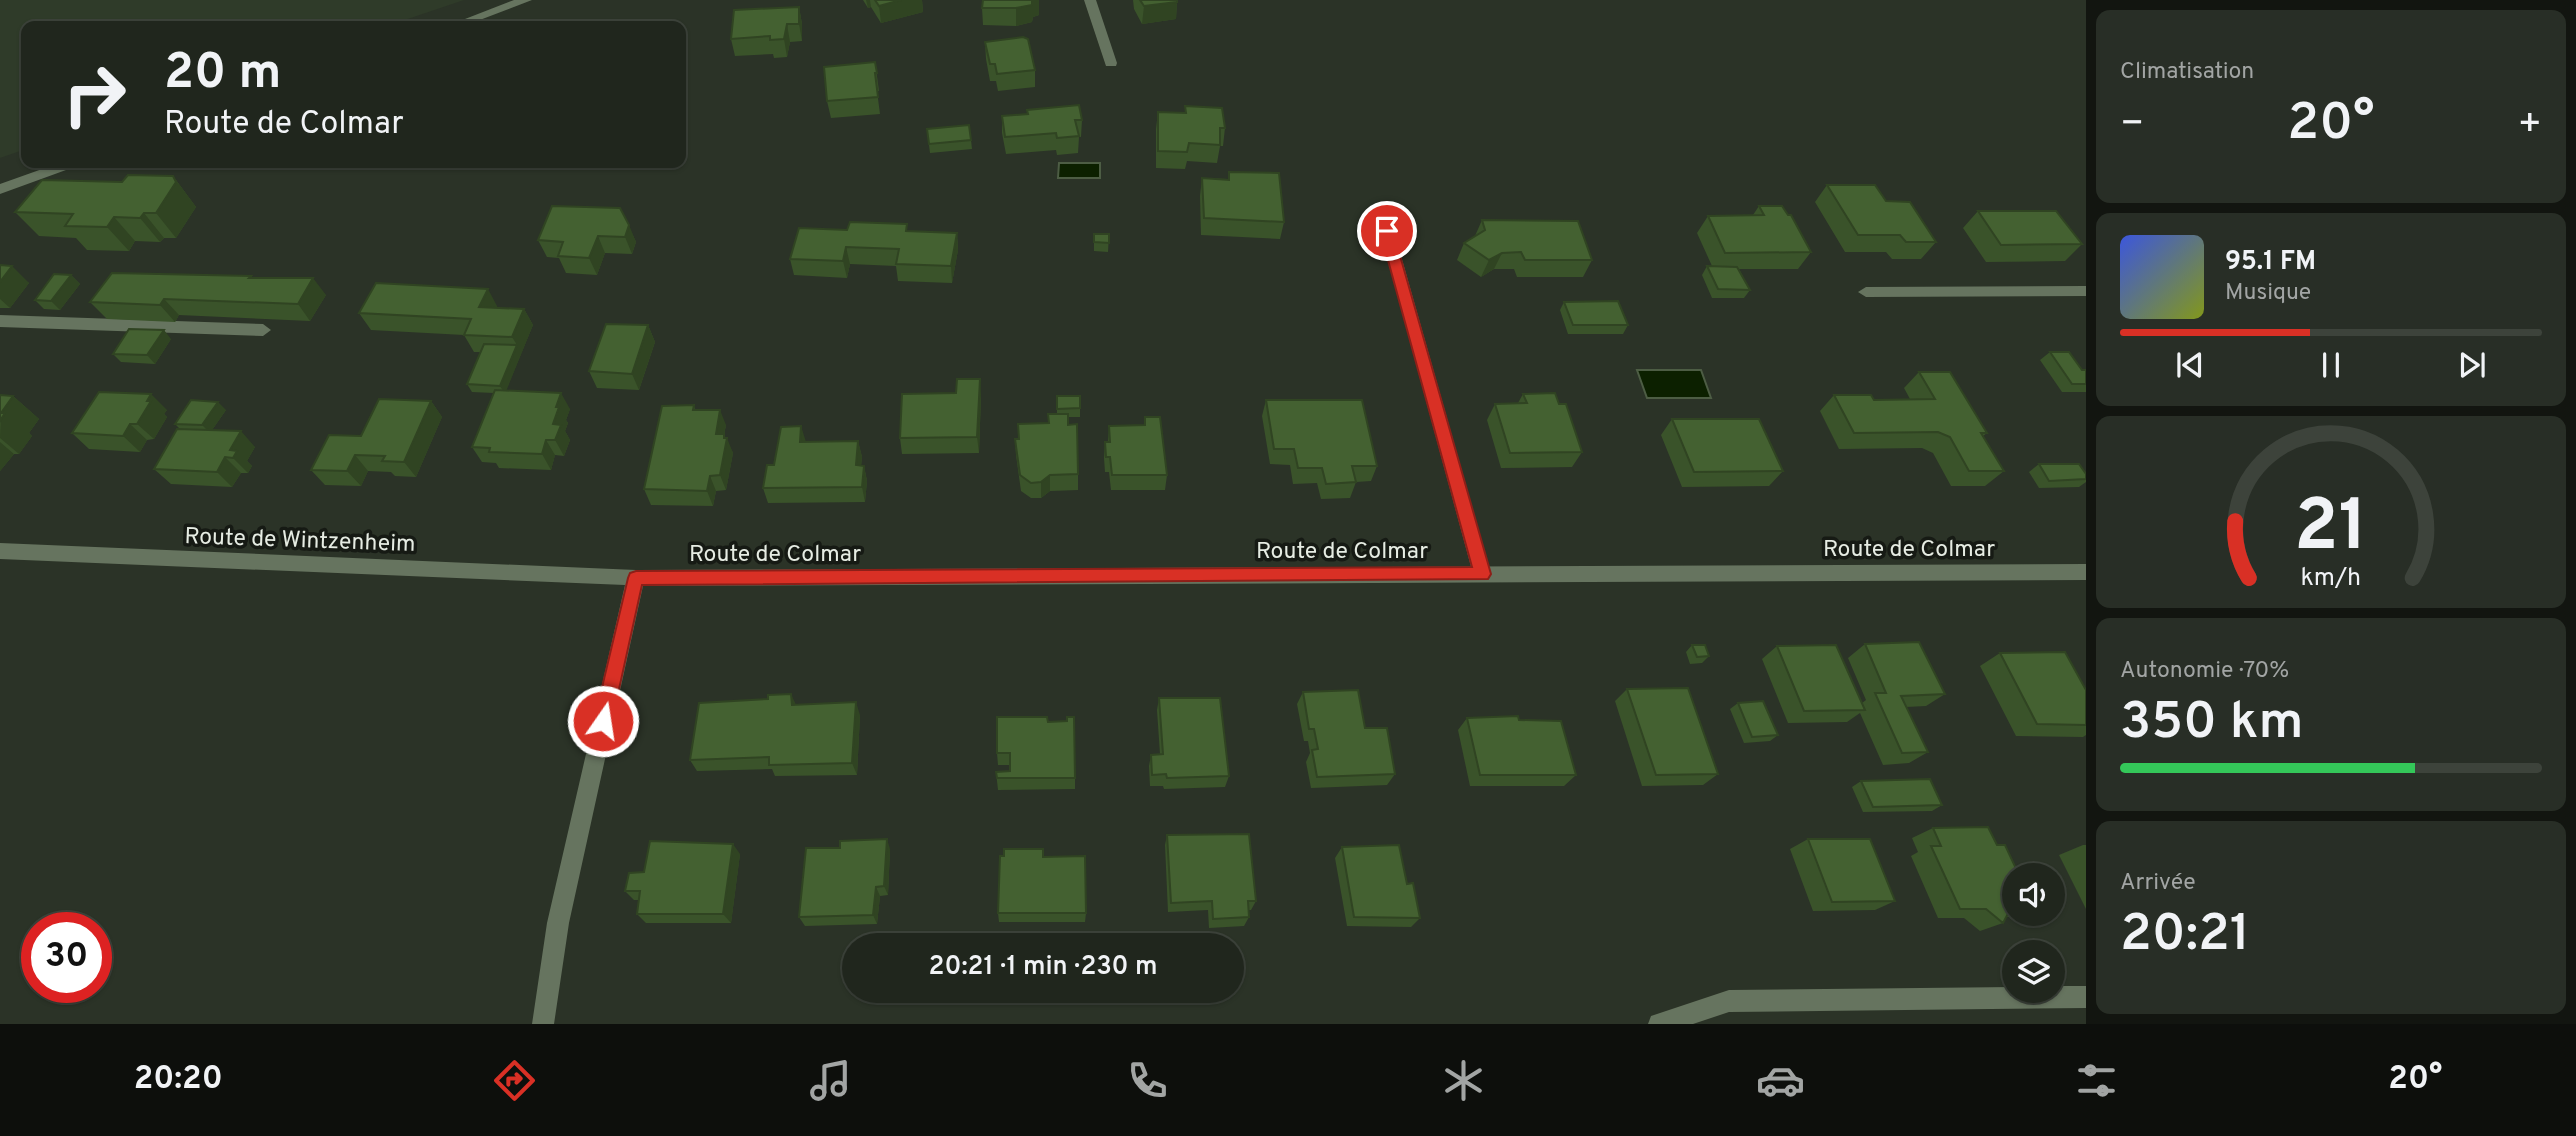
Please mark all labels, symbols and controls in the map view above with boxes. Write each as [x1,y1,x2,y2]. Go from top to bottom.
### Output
text: 20 m [164,44,281,106]
icon: right [49,49,140,140]
text: Climatisation [2120,58,2254,87]
text: 20° [2287,92,2375,158]
text: − [2120,101,2145,150]
text: + [2517,101,2542,150]
text: Route de Colmar [164,105,404,145]
pin [1357,201,1417,261]
icon: arrive [1368,212,1406,250]
text: 95.1 FM [2225,246,2316,279]
text: Musique [2225,279,2311,308]
icon: previous [2171,346,2209,384]
icon: pause [2312,346,2350,384]
icon: next [2453,346,2491,384]
text: 21 [2294,484,2368,576]
street label: Route de Wintzenheim [184,523,416,560]
street label: Route de Colmar [1823,536,1995,565]
street label: Route de Colmar [1256,538,1428,567]
street label: Route de Colmar [689,541,861,570]
text: km/h [2301,563,2361,595]
text: Autonomie · 70% [2120,657,2289,686]
position arrow [566,684,640,758]
text: 350 km [2120,691,2304,757]
map controls [2002,863,2065,1003]
button: sound [2002,863,2065,926]
text: Arrivée [2120,869,2196,898]
text: 20:21 [2120,903,2250,969]
speed limit sign: 30 [21,912,112,1003]
button: layers [2002,940,2065,1003]
text: 20:21 · 1 min · 230 m [929,951,1157,984]
icon: directions [490,1056,539,1105]
icon: music [806,1056,855,1105]
icon: phone [1123,1056,1172,1105]
icon: climate [1439,1056,1488,1105]
icon: car [1756,1056,1805,1105]
icon: filters [2072,1056,2121,1105]
text: 20:20 [134,1060,223,1100]
text: 20° [2388,1060,2442,1100]

